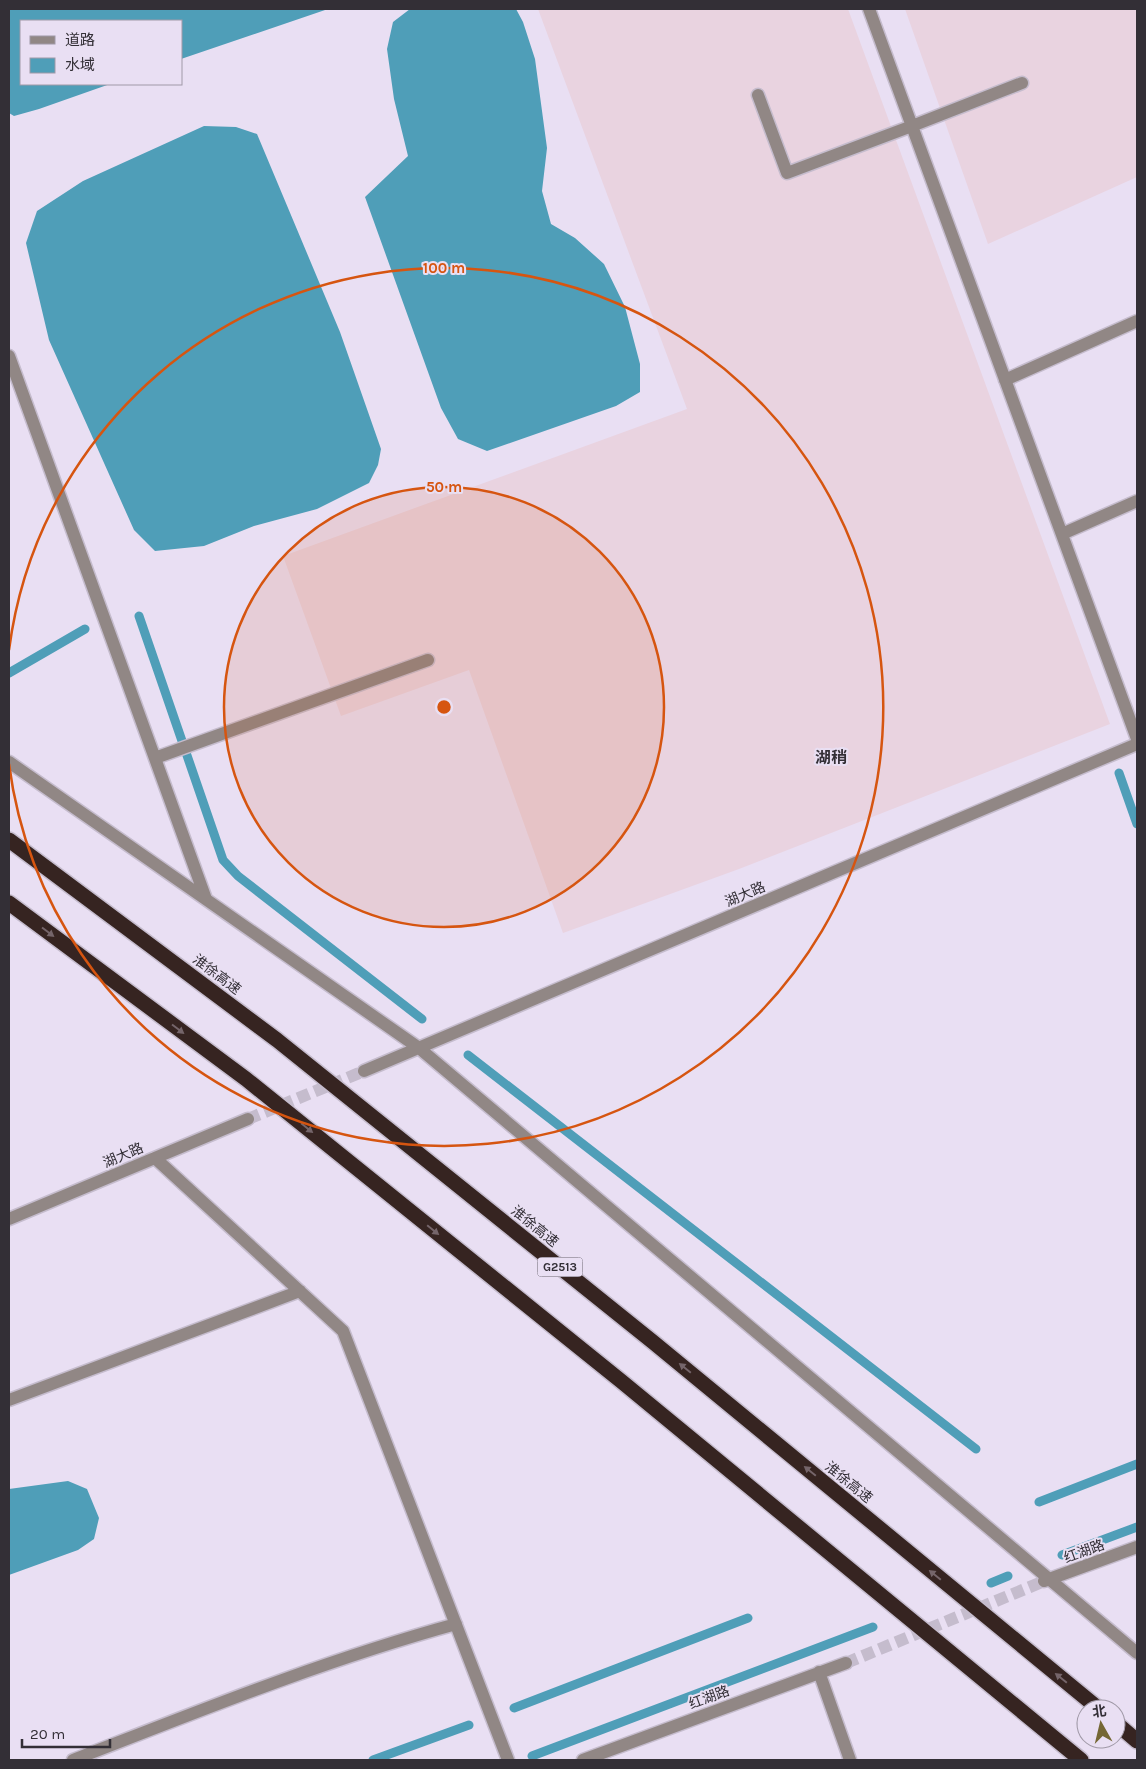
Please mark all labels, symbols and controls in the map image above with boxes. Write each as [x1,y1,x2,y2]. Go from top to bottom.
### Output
legend [20,20,182,85]
text: 道路 [65,31,95,49]
text: 水域 [65,56,95,74]
text: 100 m [423,259,465,277]
text: 50 m [426,478,462,496]
centre of rings [435,698,453,716]
district label: 湖稍 [815,748,847,767]
street label: 湖大路 [723,878,768,910]
one-way arrow [41,926,54,937]
street label: 淮徐高速 [189,951,244,998]
one-way arrow [171,1024,185,1034]
one-way arrow [300,1123,313,1134]
street label: 湖大路 [101,1139,146,1171]
street label: 淮徐高速 [508,1202,562,1251]
one-way arrow [426,1225,439,1236]
road number: G2513 [538,1258,582,1276]
one-way arrow [679,1362,691,1374]
street label: 淮徐高速 [822,1458,876,1507]
one-way arrow [804,1466,817,1477]
street label: 红湖路 [1062,1536,1107,1567]
one-way arrow [929,1569,942,1580]
one-way arrow [1055,1673,1067,1684]
street label: 红湖路 [687,1682,732,1713]
north arrow [1076,1699,1126,1749]
text: 北 [1091,1702,1107,1721]
scale bar [22,1716,110,1748]
text: 20 m [30,1725,65,1743]

